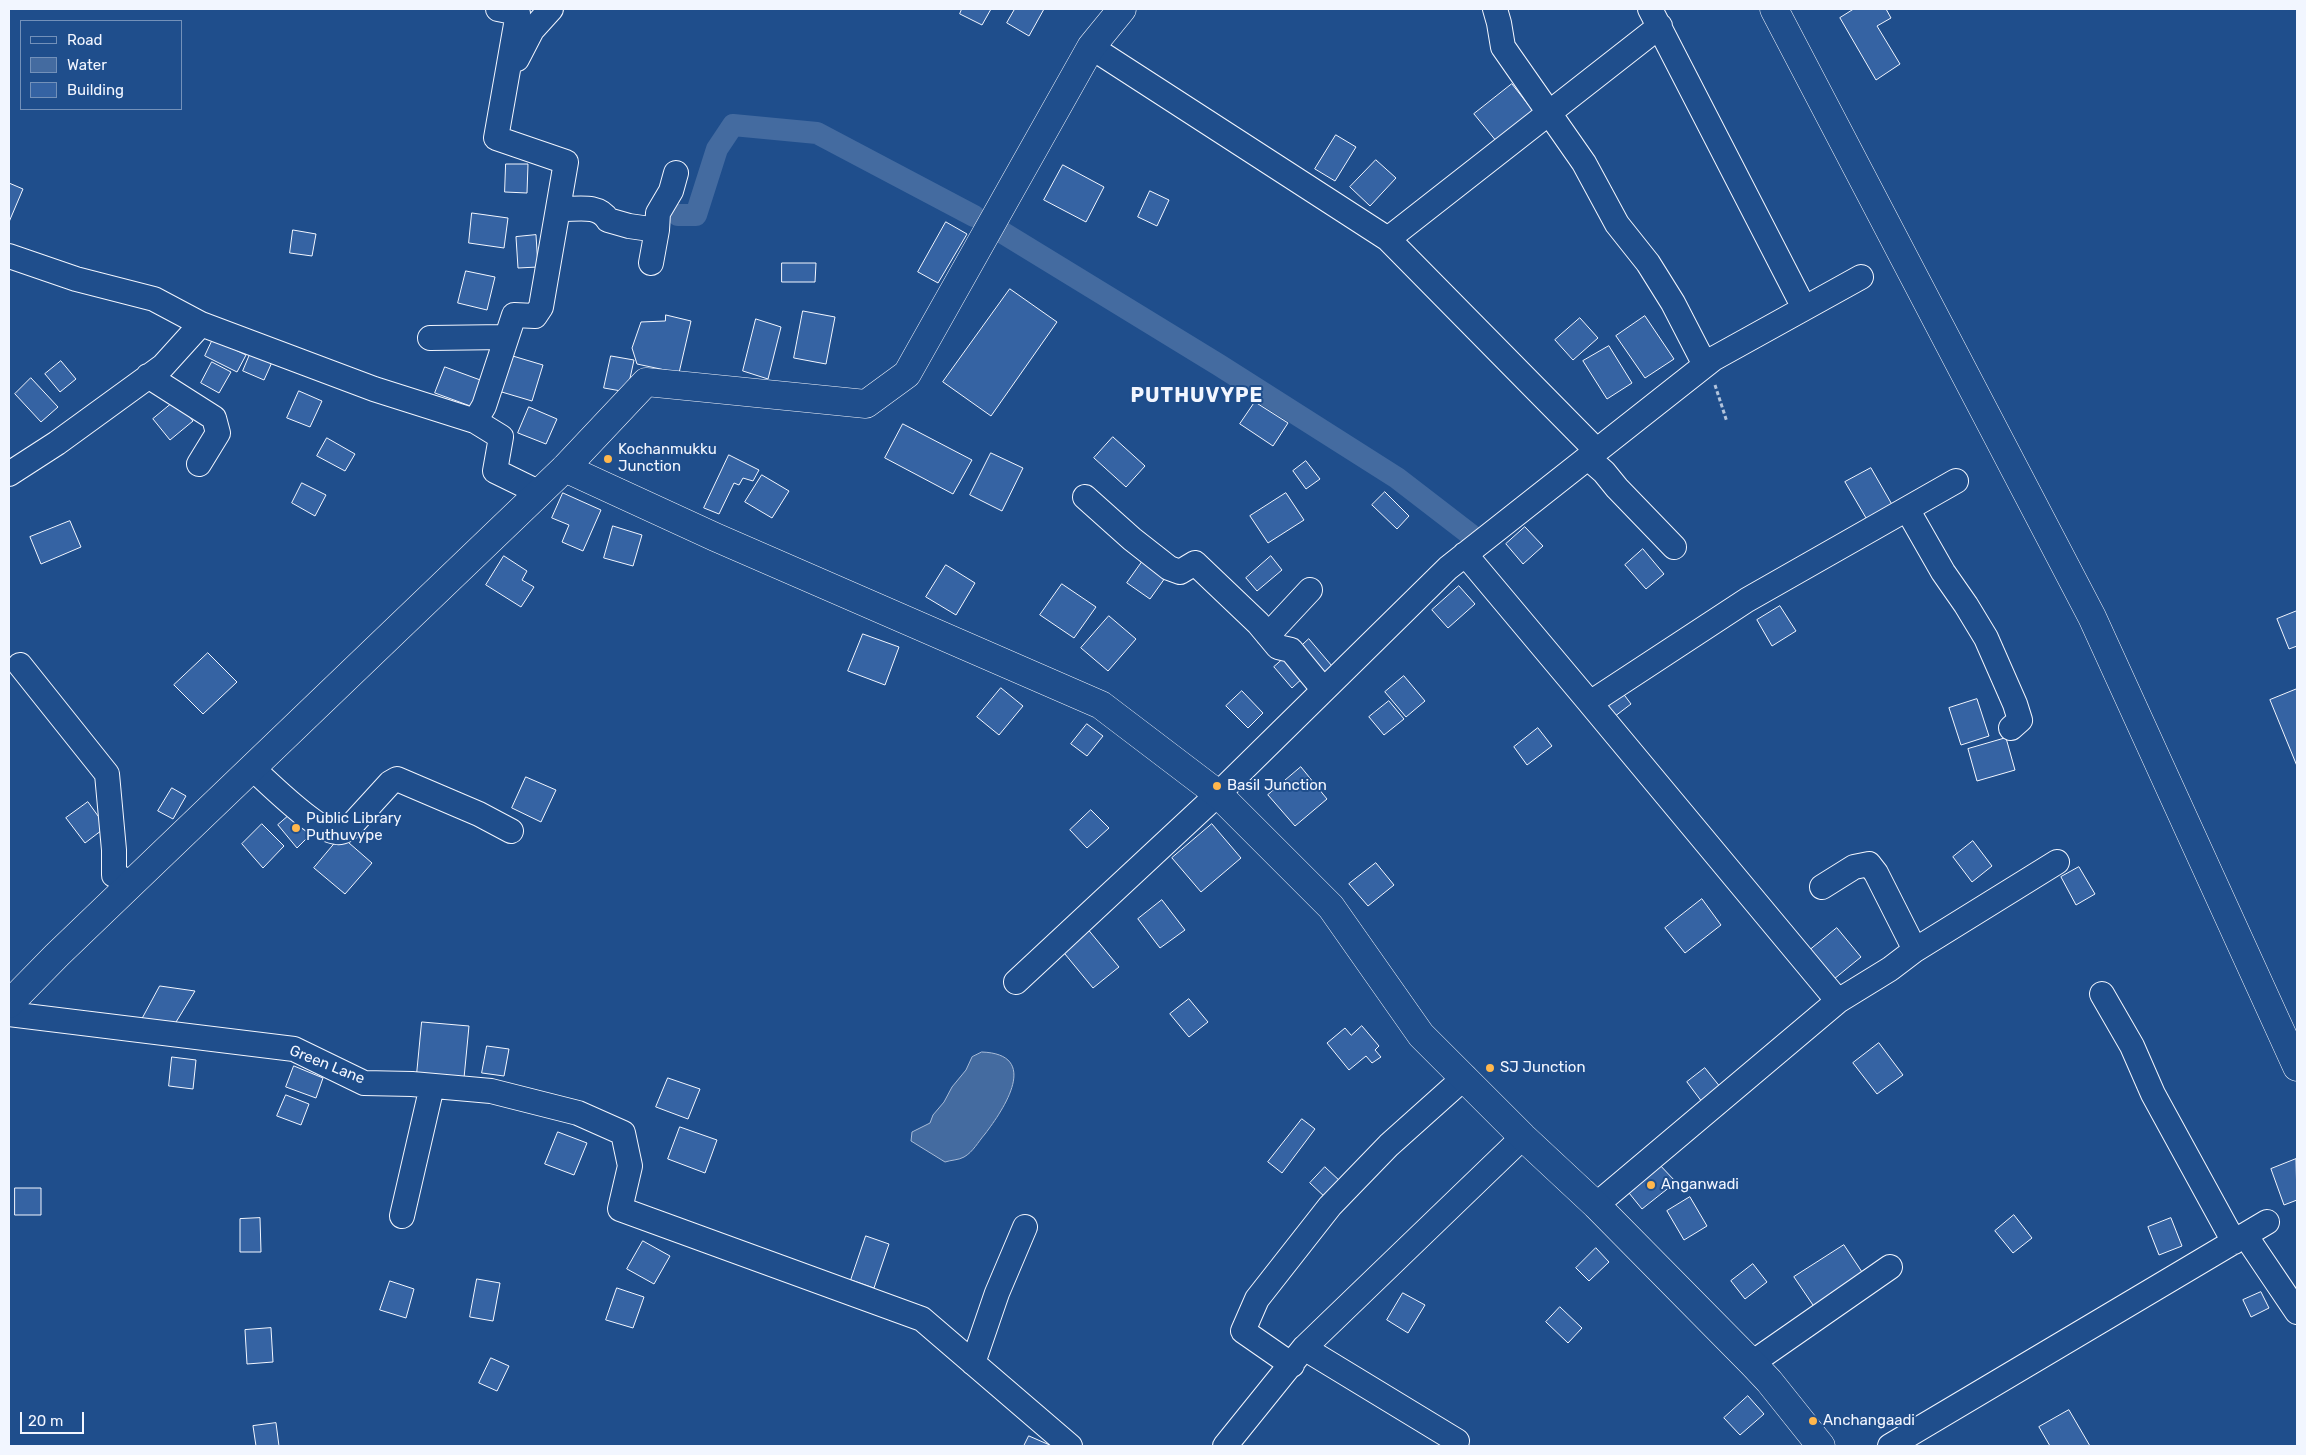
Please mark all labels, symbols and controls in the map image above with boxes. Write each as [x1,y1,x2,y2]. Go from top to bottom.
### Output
legend [20,20,182,110]
text: Road [67,31,103,49]
text: Water [67,56,107,74]
text: Building [67,81,124,99]
district label: PUTHUVYPE [1129,384,1265,408]
place label: Kochanmukku Junction [618,441,717,476]
marker: Kochanmukku Junction [602,453,614,465]
place label: Basil Junction [1227,777,1327,795]
marker: Basil Junction [1211,780,1223,792]
place label: Public Library Puthuvype [306,810,402,845]
marker: Public Library Puthuvype [290,822,302,834]
street label: Green Lane [287,1042,367,1088]
place label: SJ Junction [1500,1059,1586,1077]
marker: SJ Junction [1484,1062,1496,1074]
place label: Anganwadi [1661,1176,1739,1194]
marker: Anganwadi [1645,1179,1657,1191]
scale bar [22,1402,86,1434]
text: 20 m [28,1412,63,1430]
place label: Anchangaadi [1823,1412,1915,1430]
marker: Anchangaadi [1807,1415,1819,1427]

